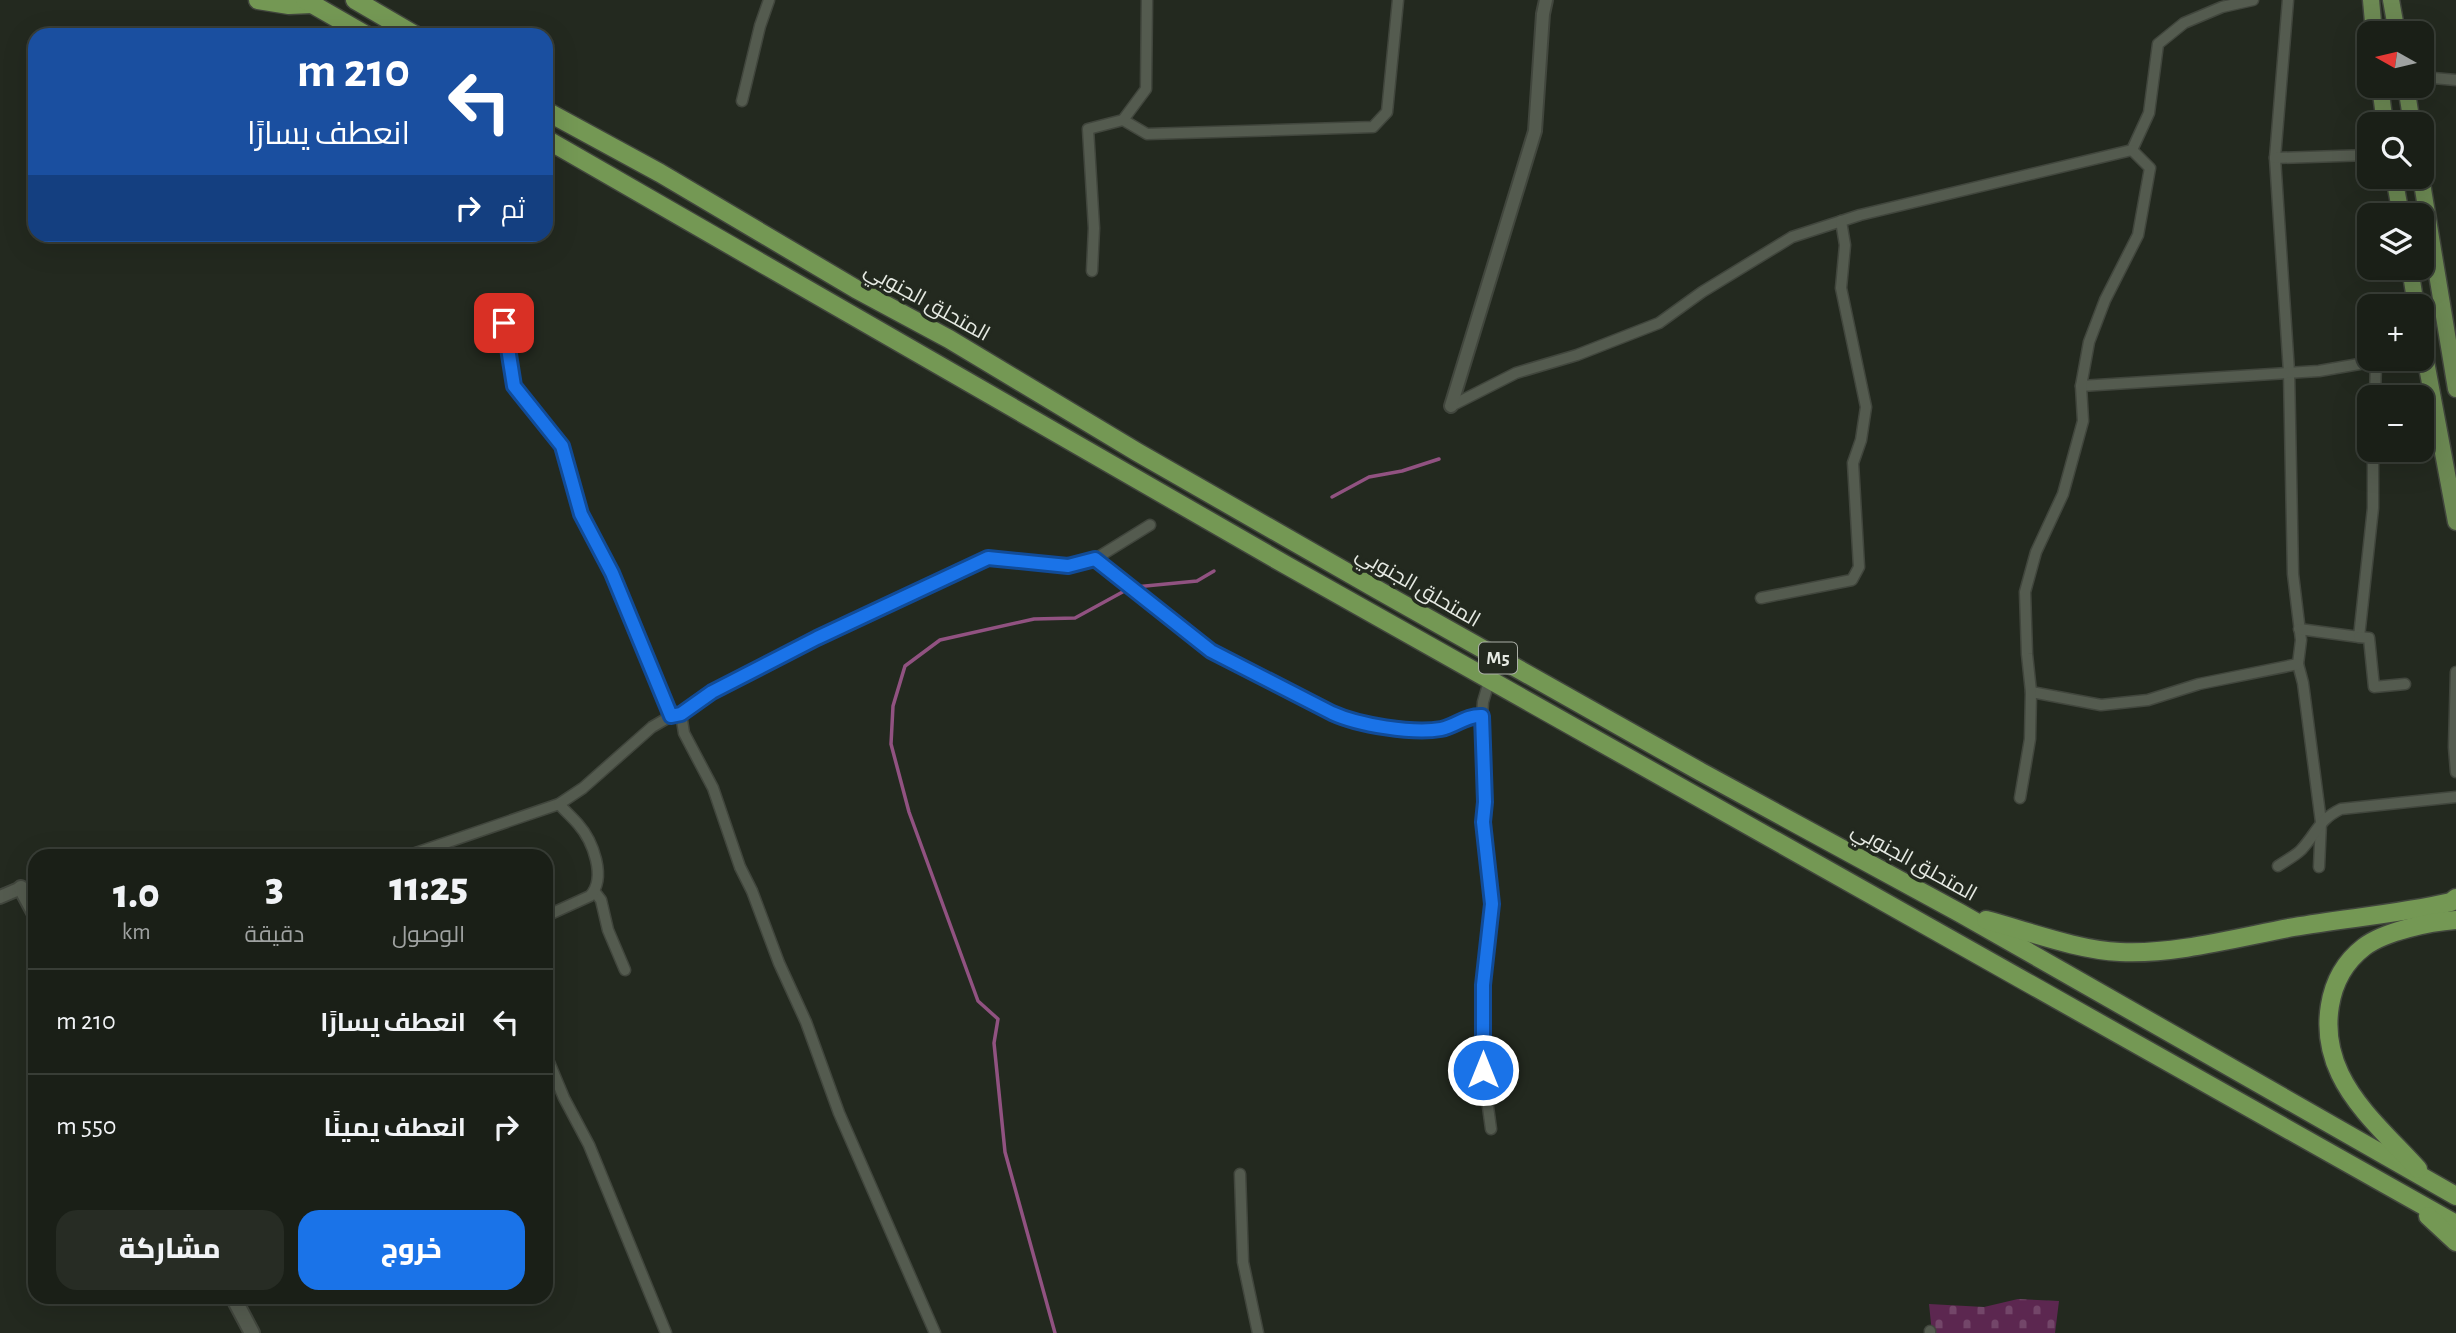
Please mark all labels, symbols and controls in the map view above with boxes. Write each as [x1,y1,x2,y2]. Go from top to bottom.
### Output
north arrow [2357,21,2434,98]
map controls [2357,21,2434,462]
text: 210 m [297,47,410,96]
icon: left [434,56,525,147]
button: search [2357,112,2434,189]
text: انعطف يسارًا [247,118,410,150]
icon: right [449,189,487,227]
text: ثم [501,197,525,223]
button: layers [2357,203,2434,280]
street label: المتحلق الجنوبي [858,259,993,349]
pin [474,293,534,353]
button: + [2357,294,2434,371]
icon: arrive [485,304,523,342]
button: − [2357,385,2434,462]
street label: المتحلق الجنوبي [1350,543,1484,635]
road number: M5 [1479,642,1517,674]
street label: المتحلق الجنوبي [1845,819,1980,909]
text: 3 [265,866,284,908]
text: 11:25 [389,866,468,908]
text: 1.0 [113,873,160,915]
text: km [122,921,151,944]
text: دقيقة [245,924,304,947]
text: الوصول [392,924,465,947]
icon: left [487,1003,525,1041]
text: 210 m [56,1008,116,1034]
text: انعطف يسارًا [320,1010,466,1036]
position arrow [1446,1033,1520,1107]
icon: right [487,1108,525,1146]
text: 550 m [56,1113,117,1139]
text: انعطف يمينًا [323,1115,466,1141]
button: مشاركة [56,1210,284,1290]
button: خروج [298,1210,525,1290]

